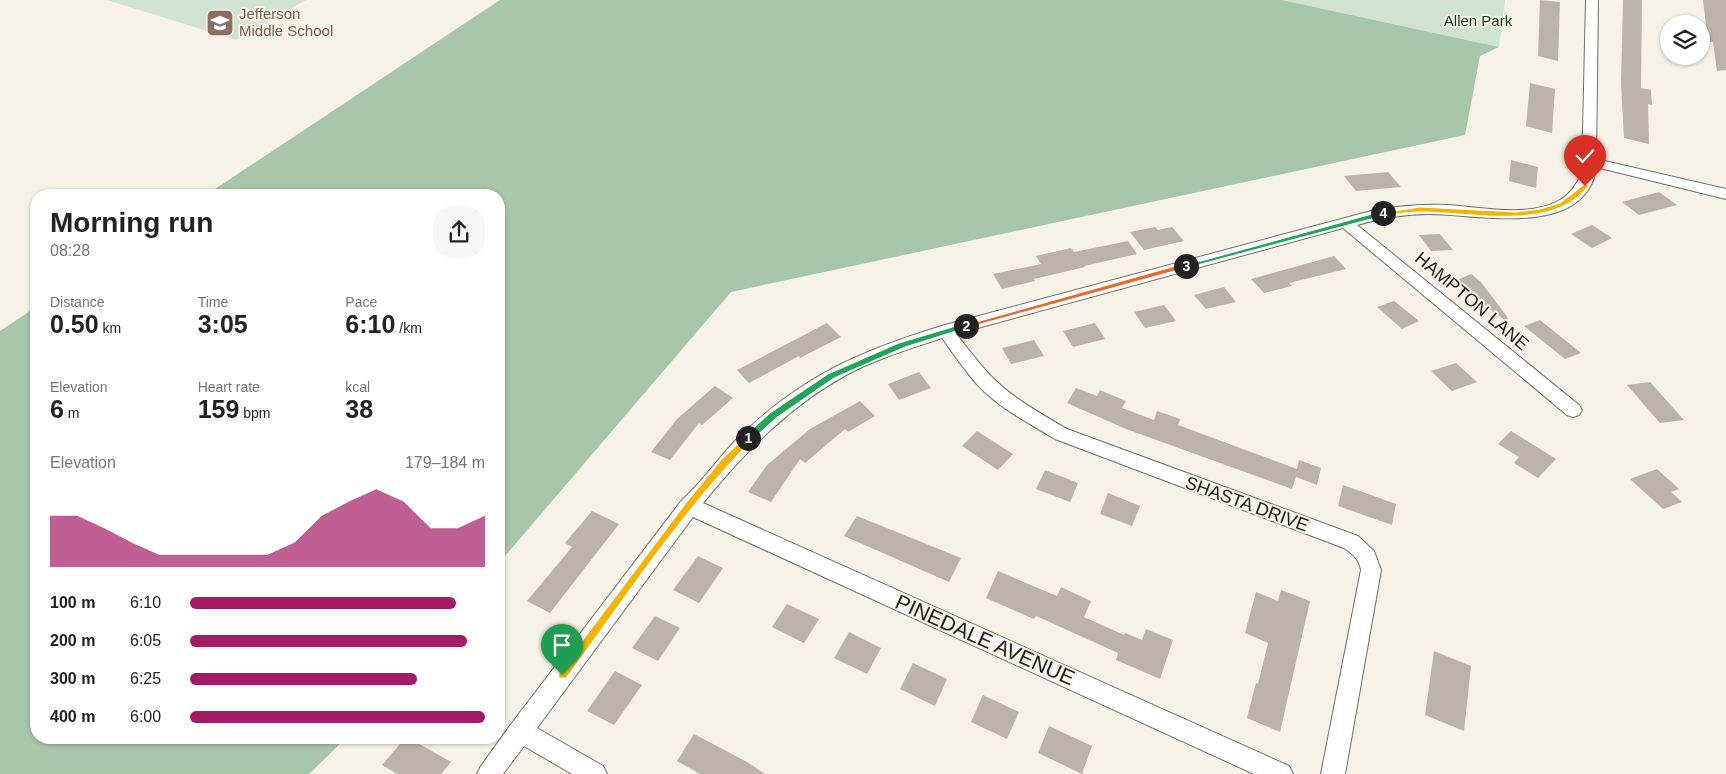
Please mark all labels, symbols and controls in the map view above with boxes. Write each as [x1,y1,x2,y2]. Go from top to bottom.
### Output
place label: Jefferson Middle School [239,5,333,39]
school or university icon: Jefferson Middle School [205,8,235,38]
park label: Allen Park [1444,12,1513,29]
map controls [1660,15,1710,65]
button: layers [1660,15,1710,65]
pin [1564,135,1606,186]
icon: check [1571,142,1599,170]
pin: 4 [1370,200,1396,226]
text: 4 [1380,205,1387,221]
button: share [433,206,485,258]
text: Morning run [50,207,213,238]
text: 08:28 [50,242,90,259]
street label: HAMPTON LANE [1411,248,1533,354]
pin: 3 [1174,254,1198,278]
text: 3 [1183,258,1190,274]
text: Distance [50,294,104,310]
text: Time [198,294,228,310]
text: Pace [345,294,377,310]
text: 0.50 [50,310,99,338]
text: 3:05 [198,310,248,338]
text: 6:10 [345,310,395,338]
pin: 2 [954,314,978,338]
text: 2 [963,318,970,334]
text: km [99,320,121,336]
text: /km [395,320,422,336]
text: Elevation [50,379,108,395]
text: Heart rate [198,379,260,395]
text: kcal [345,379,370,395]
text: 6 [50,395,64,423]
text: 159 [198,395,239,423]
text: 38 [345,395,373,423]
text: m [64,405,79,421]
text: bpm [239,405,271,421]
pin: 1 [736,426,760,450]
text: 1 [745,430,752,446]
text: Elevation [50,454,116,471]
text: 179–184 m [405,454,485,471]
street label: SHASTA DRIVE [1183,472,1311,536]
street label: PINEDALE AVENUE [892,590,1078,689]
text: 100 m [50,594,95,611]
text: 6:10 [130,594,161,611]
pin [541,624,583,675]
icon: arrive [548,631,576,659]
text: 200 m [50,632,95,649]
text: 6:05 [130,632,161,649]
text: 300 m [50,670,95,687]
text: 6:25 [130,670,161,687]
text: 400 m [50,708,95,725]
text: 6:00 [130,708,161,725]

